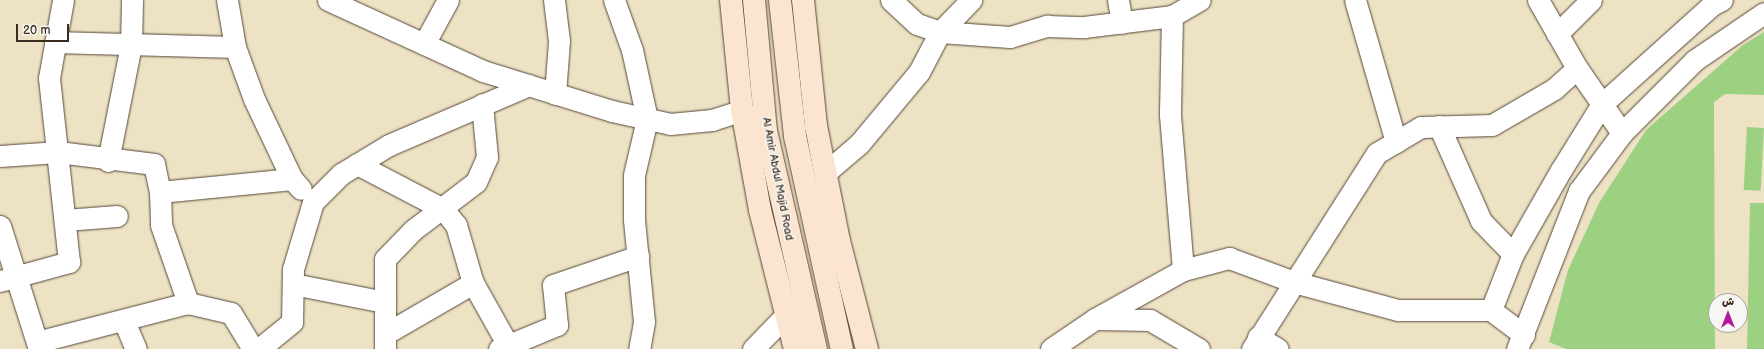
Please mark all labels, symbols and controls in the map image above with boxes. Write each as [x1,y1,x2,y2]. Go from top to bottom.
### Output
scale bar [18,16,71,42]
text: 20 m [23,23,50,38]
street label: Al Amir Abdul Majid Road [759,116,795,242]
north arrow [1708,293,1748,333]
text: ش [1722,295,1734,308]

